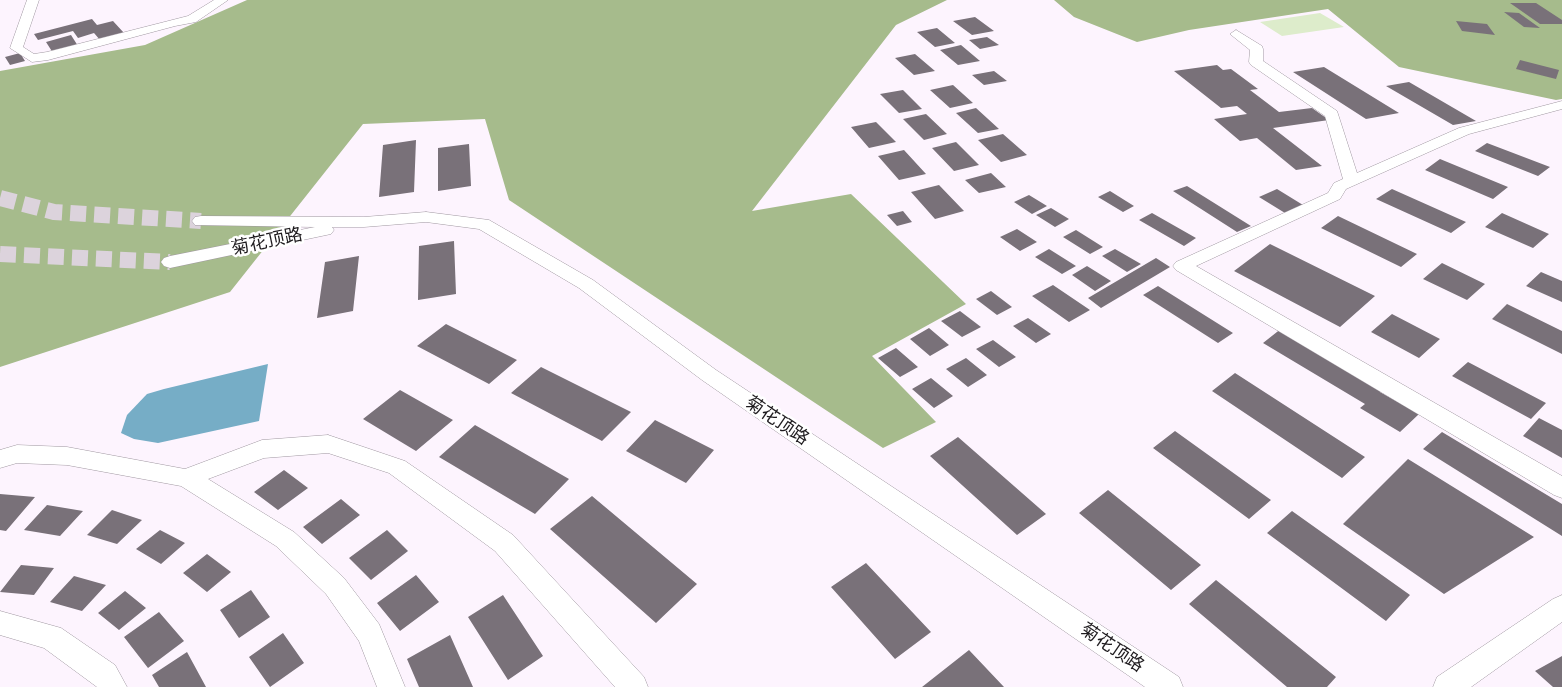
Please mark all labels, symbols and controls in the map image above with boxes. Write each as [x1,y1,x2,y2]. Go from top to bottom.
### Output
street label: 菊花顶路 [230,224,304,260]
street label: 菊花顶路 [741,392,813,450]
street label: 菊花顶路 [1076,619,1148,677]

